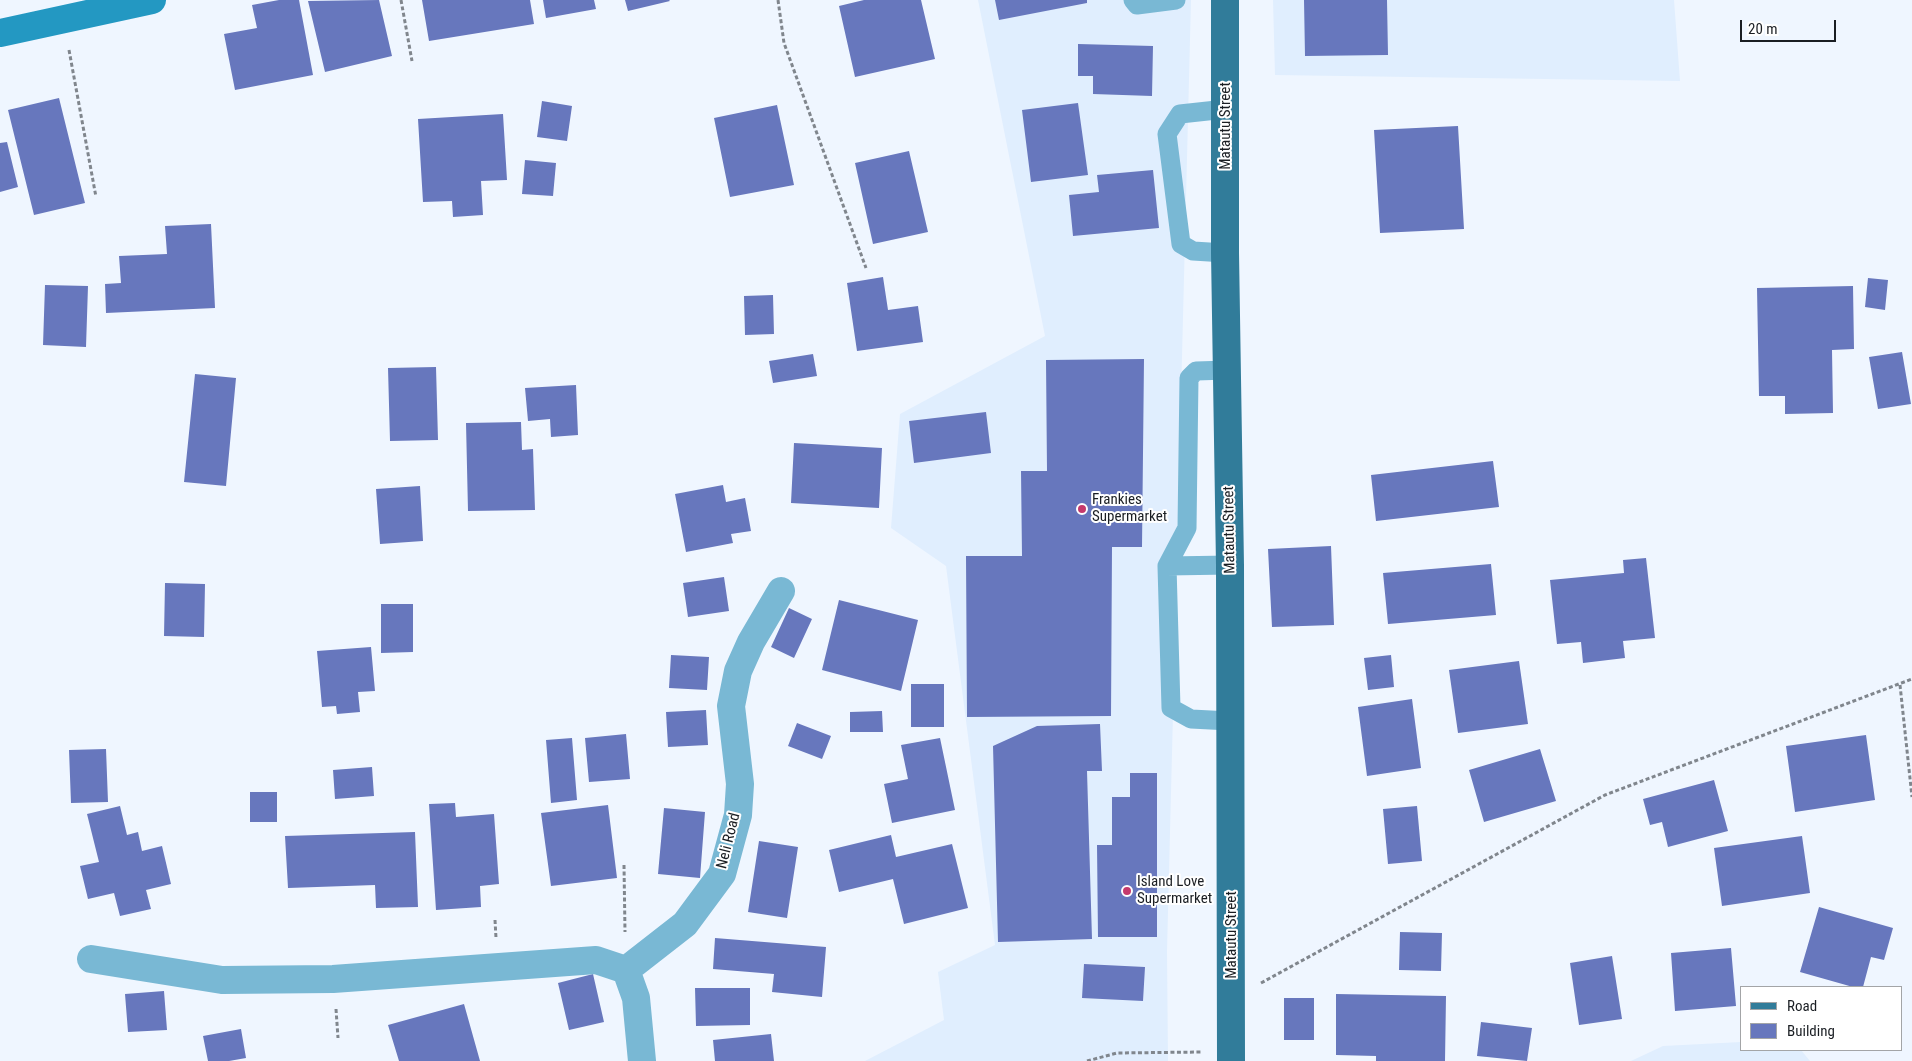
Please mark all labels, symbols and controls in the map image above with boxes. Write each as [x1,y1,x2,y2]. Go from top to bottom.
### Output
scale bar [1742,10,1838,42]
text: 20 m [1748,20,1778,38]
street label: Matautu Street [1217,82,1235,170]
street label: Matautu Street [1220,486,1240,574]
place label: Frankies Supermarket [1092,491,1167,526]
marker: Frankies Supermarket [1076,503,1088,515]
street label: Neli Road [713,811,745,871]
place label: Island Love Supermarket [1137,873,1212,908]
marker: Island Love Supermarket [1121,885,1133,897]
street label: Matautu Street [1223,891,1241,979]
legend [1740,986,1902,1051]
text: Road [1787,997,1817,1015]
text: Building [1787,1022,1835,1040]

